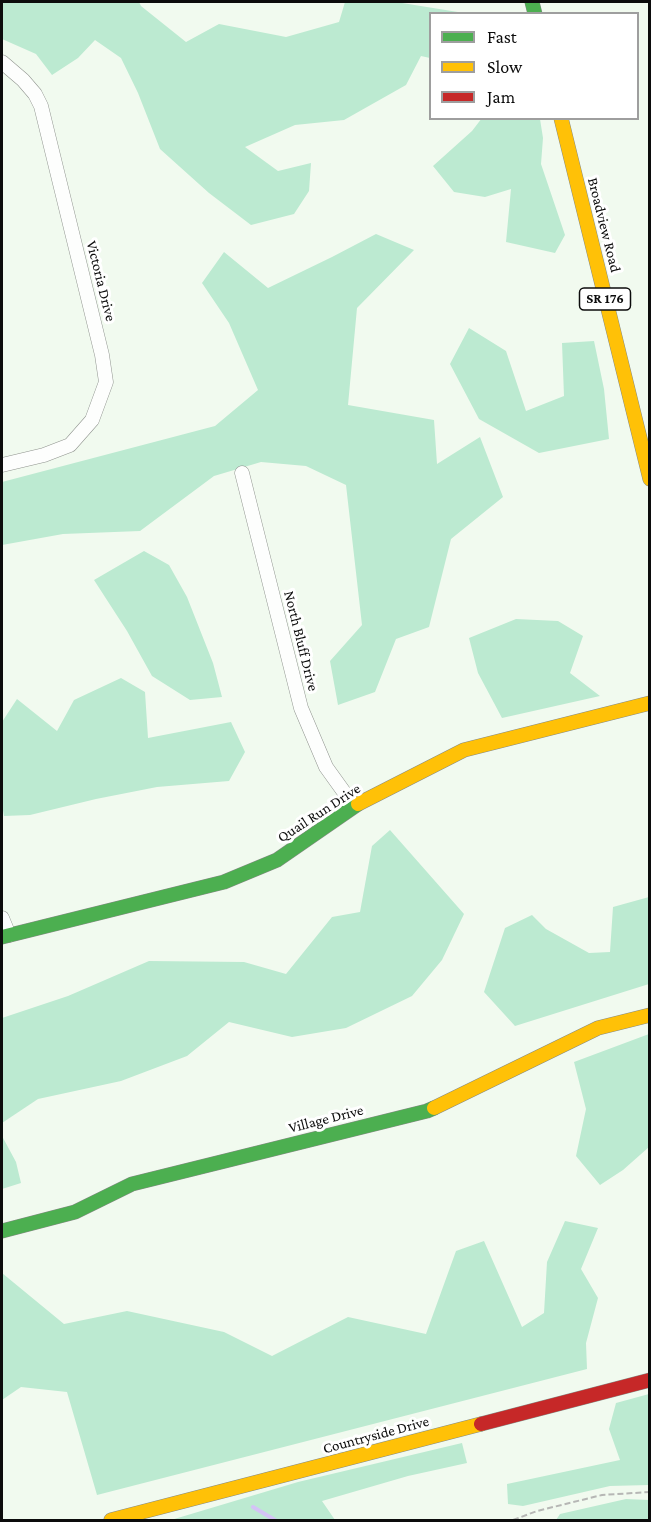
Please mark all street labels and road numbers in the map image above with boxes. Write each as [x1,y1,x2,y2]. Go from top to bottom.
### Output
street label: Broadview Road [584,176,624,274]
street label: Victoria Drive [82,239,120,323]
road number: SR 176 [580,288,630,310]
street label: North Bluff Drive [280,589,322,693]
street label: Quail Run Drive [274,780,364,846]
street label: Village Drive [287,1101,365,1137]
street label: Countryside Drive [321,1412,431,1458]

